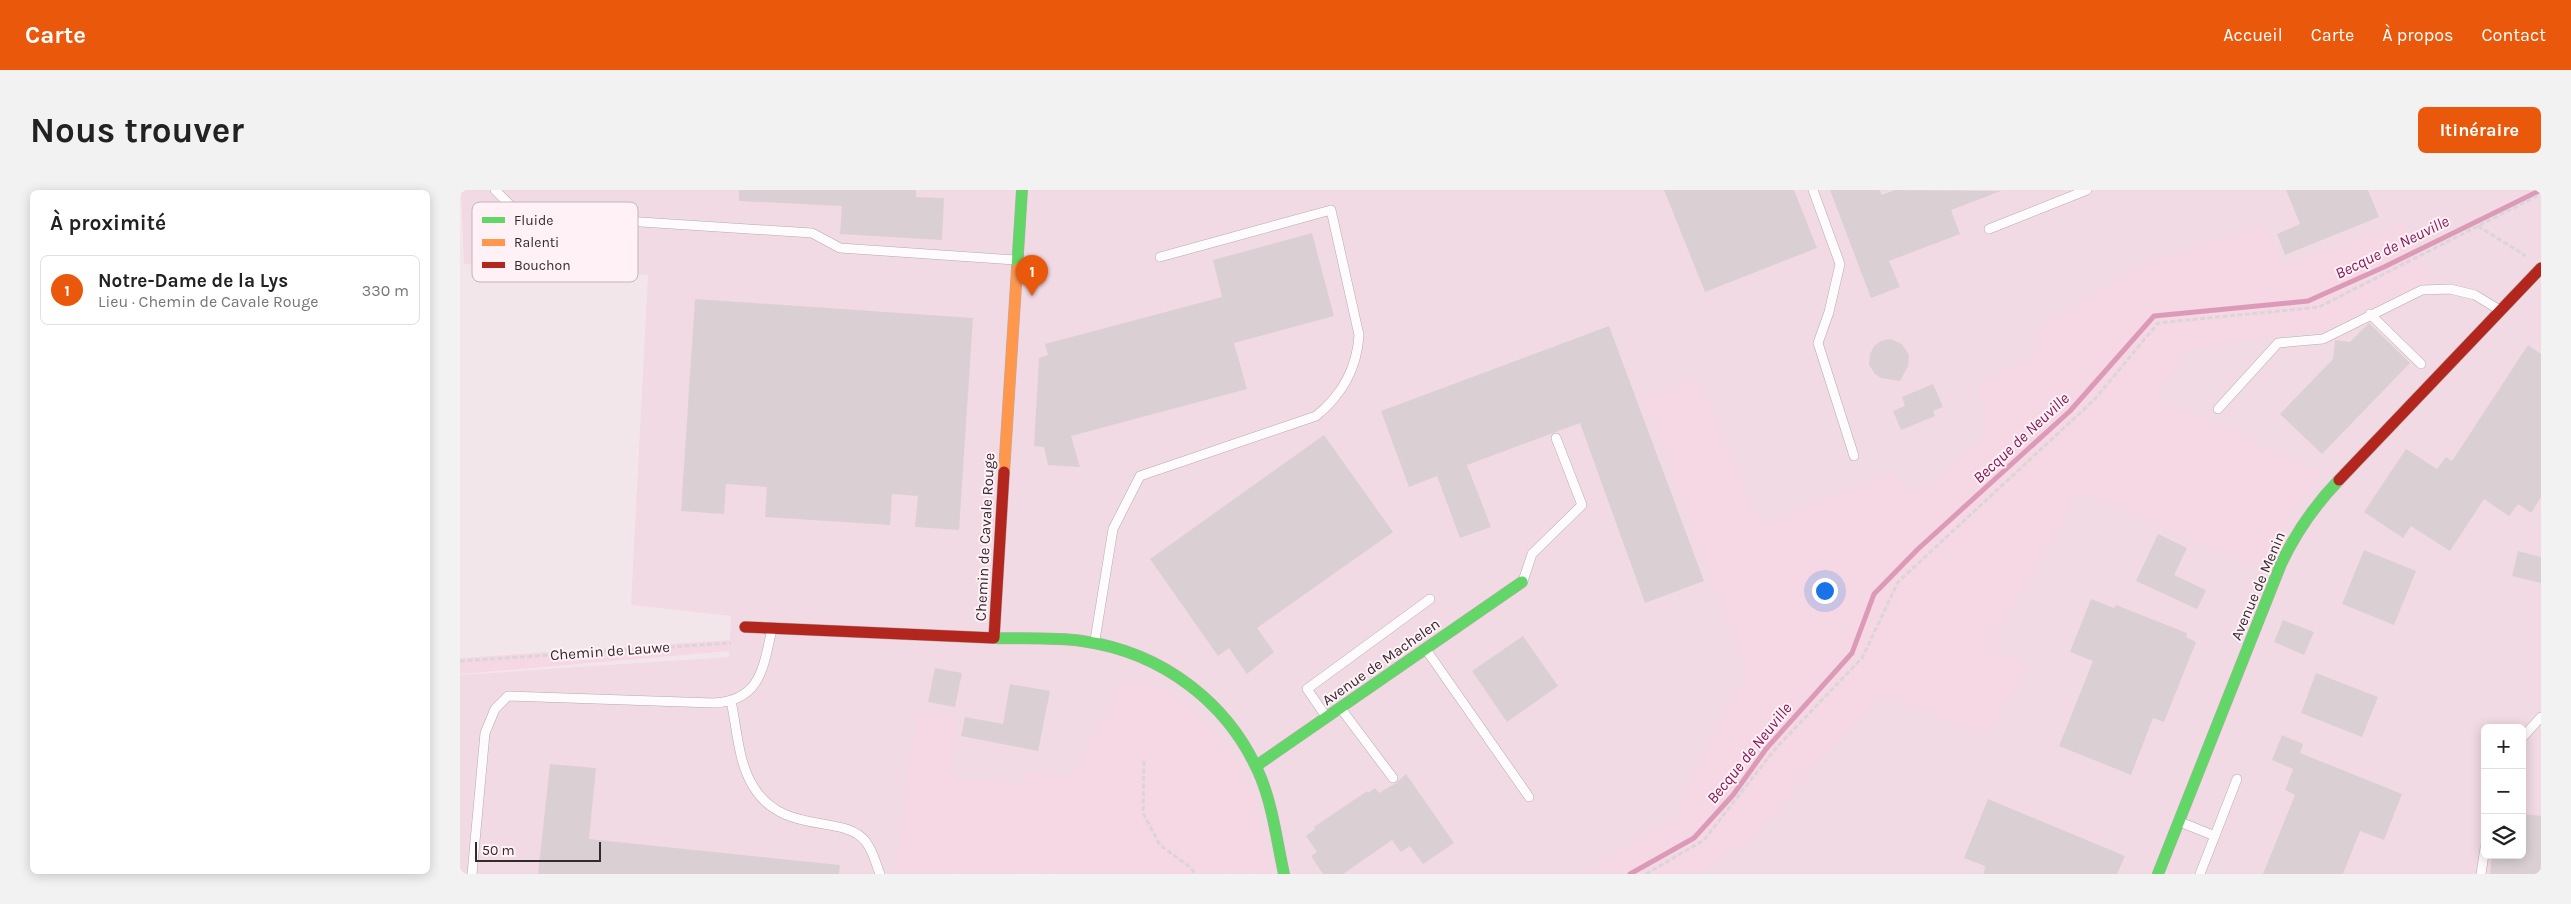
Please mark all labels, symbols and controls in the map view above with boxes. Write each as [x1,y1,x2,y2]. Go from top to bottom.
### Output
text: Carte [25,21,86,49]
text: Accueil [2223,24,2283,46]
text: Carte [2311,24,2354,46]
text: À propos [2382,24,2454,46]
text: Contact [2482,24,2546,46]
button: Itinéraire [2418,107,2541,153]
text: Nous trouver [30,110,244,151]
legend [472,202,638,282]
text: À proximité [50,211,166,235]
water label: Becque de Neuville [2332,211,2452,283]
text: Fluide [514,212,553,229]
text: Ralenti [514,234,559,251]
pin: 1 [1016,255,1048,296]
text: Bouchon [514,257,571,274]
text: Notre-Dame de la Lys [98,270,288,292]
text: 1 [64,281,70,300]
text: 330 m [362,281,409,300]
text: Lieu · Chemin de Cavale Rouge [98,292,318,311]
water label: Becque de Neuville [1969,388,2073,487]
street label: Chemin de Cavale Rouge [972,452,998,622]
street label: Avenue de Menin [2227,529,2289,643]
your location [1812,578,1838,604]
street label: Avenue de Machelen [1319,615,1443,709]
street label: Chemin de Lauwe [549,638,671,664]
water label: Becque de Neuville [1703,698,1796,807]
map controls [2481,724,2526,859]
button: + [2481,724,2526,769]
button: − [2481,769,2526,814]
button: layers [2481,814,2526,859]
scale bar [475,839,601,862]
text: 50 m [482,842,515,859]

